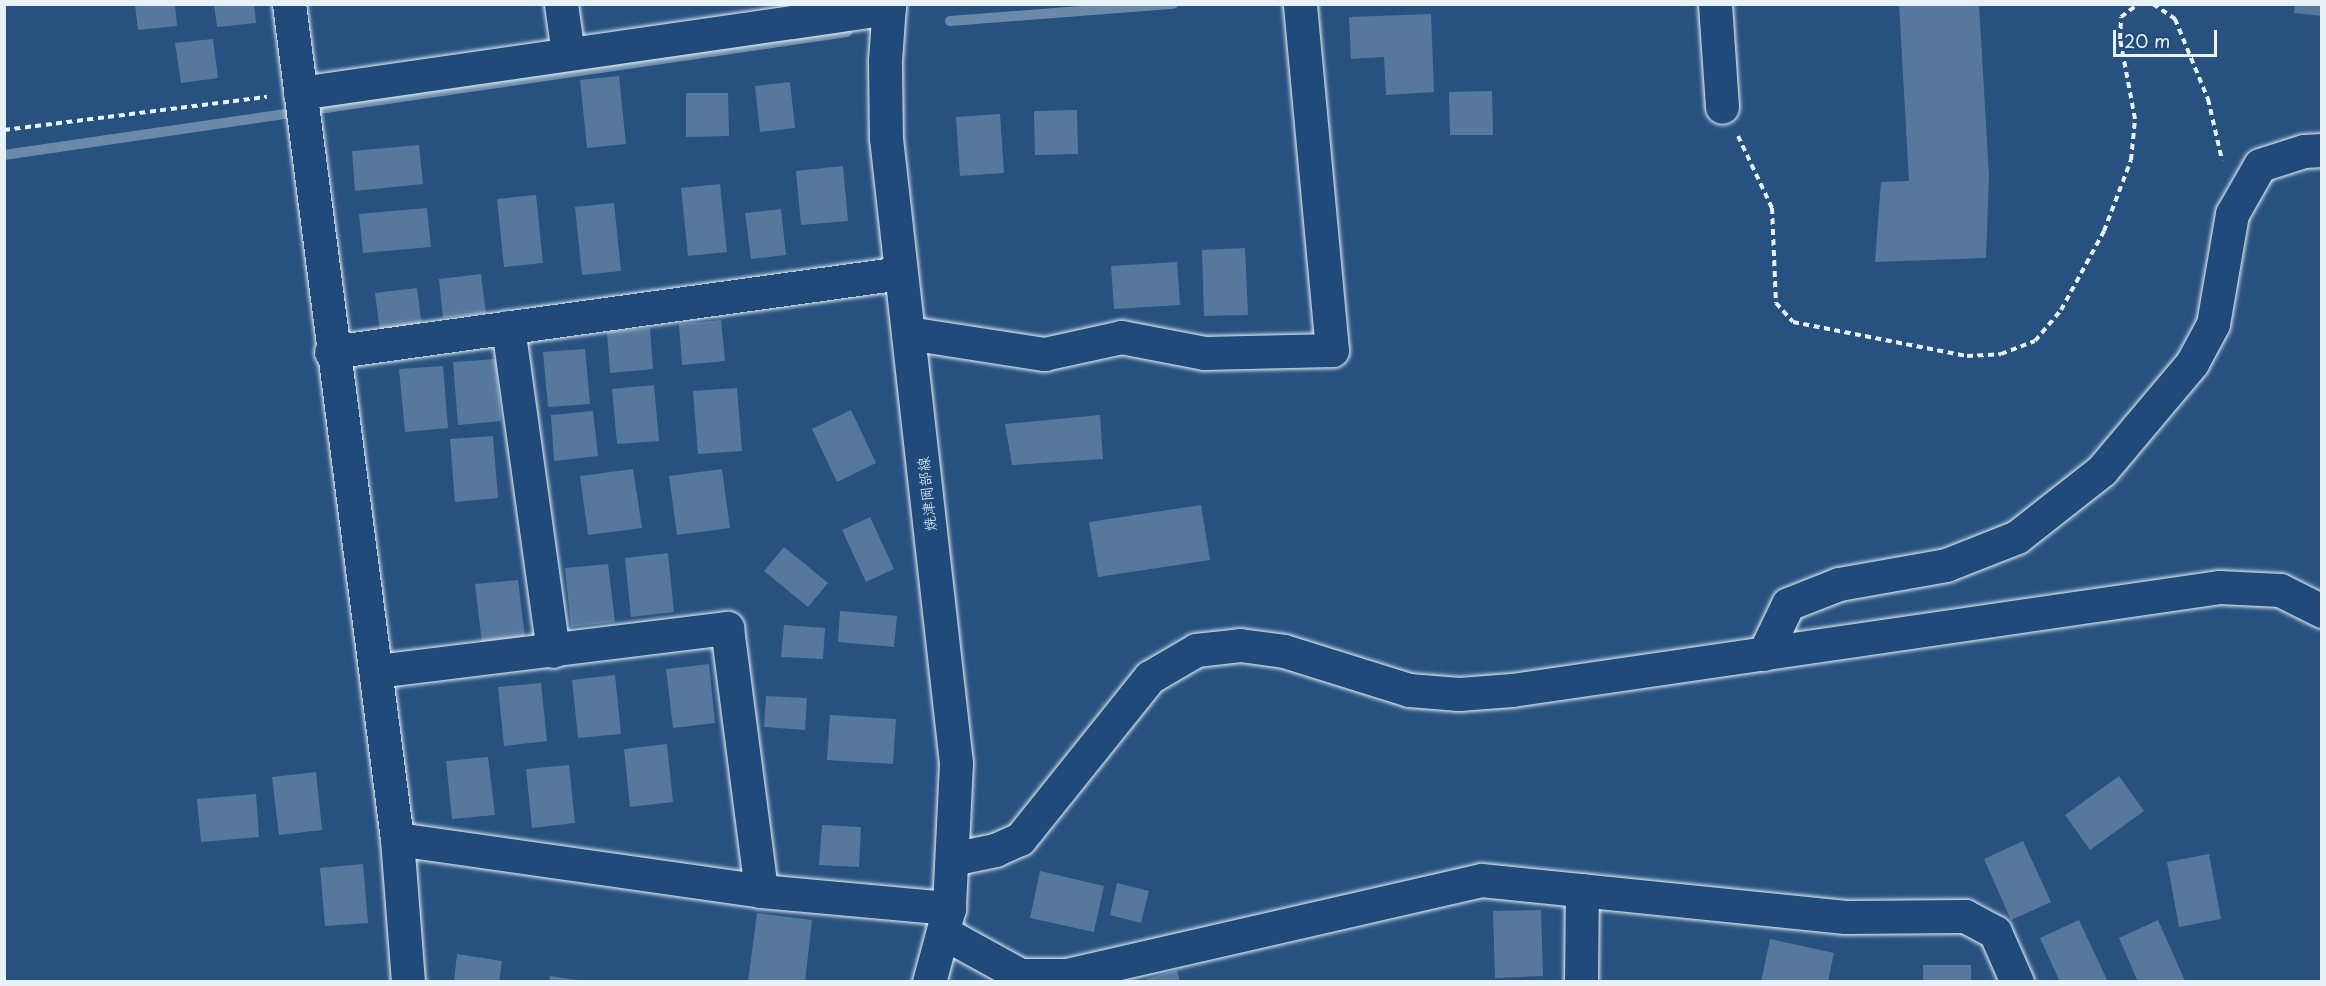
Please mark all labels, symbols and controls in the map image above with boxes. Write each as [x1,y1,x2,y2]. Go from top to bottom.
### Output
scale bar [2116,18,2220,56]
text: 20 m [2124,27,2170,54]
street label: 焼津岡部線 [913,456,939,532]

